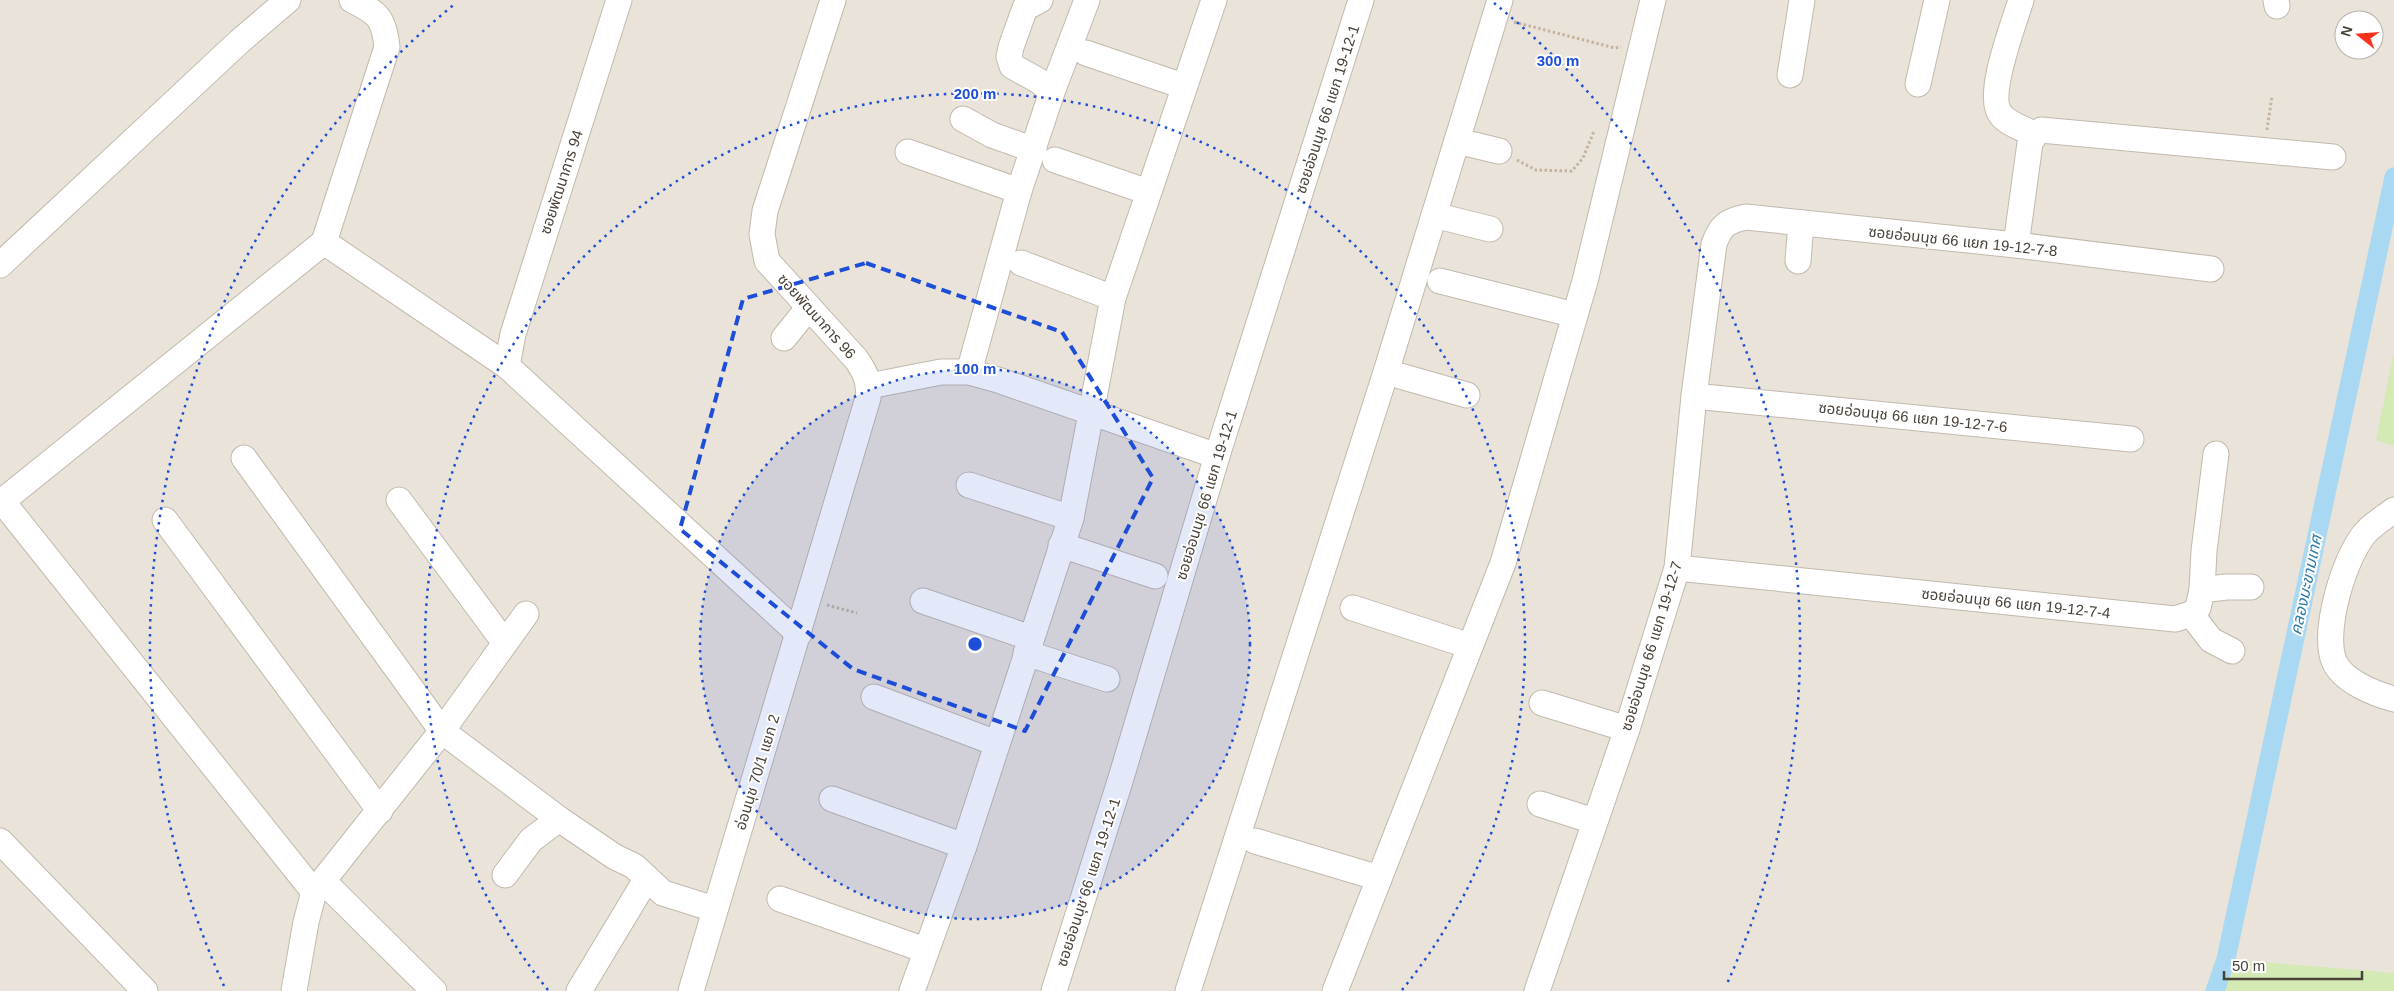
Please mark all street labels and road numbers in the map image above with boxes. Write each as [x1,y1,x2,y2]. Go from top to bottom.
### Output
street label: ซอยอ่อนนุช 66 แยก 19-12-1 [1292,22,1363,196]
street label: ซอยพัฒนาการ 94 [536,128,586,236]
street label: ซอยอ่อนนุช 66 แยก 19-12-7-8 [1868,223,2058,260]
street label: ซอยพัฒนาการ 96 [774,270,860,362]
street label: ซอยอ่อนนุช 66 แยก 19-12-7-6 [1818,399,2008,436]
street label: ซอยอ่อนนุช 66 แยก 19-12-1 [1172,408,1241,582]
street label: ซอยอ่อนนุช 66 แยก 19-12-7 [1617,559,1686,733]
street label: ซอยอ่อนนุช 66 แยก 19-12-7-4 [1921,585,2111,622]
street label: อ่อนนุช 70/1 แยก 2 [731,712,784,832]
street label: ซอยอ่อนนุช 66 แยก 19-12-1 [1053,795,1124,969]

